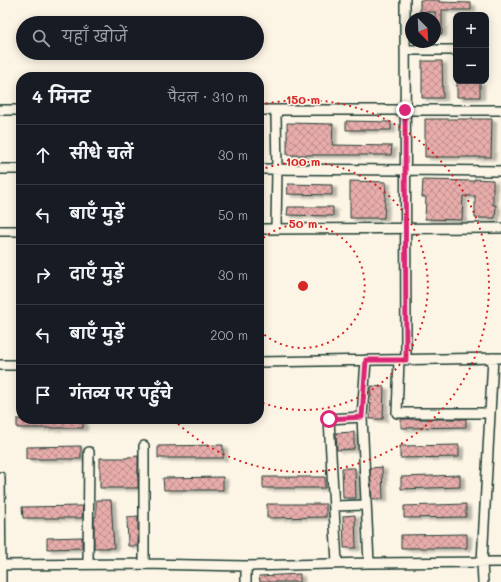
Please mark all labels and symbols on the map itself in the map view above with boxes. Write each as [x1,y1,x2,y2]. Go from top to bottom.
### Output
north arrow [405,12,441,48]
text: 150 m [286,91,320,107]
route end [396,101,414,119]
text: 100 m [286,153,320,169]
text: 50 m [289,215,317,231]
centre of rings [296,279,310,293]
route start [320,410,338,428]

